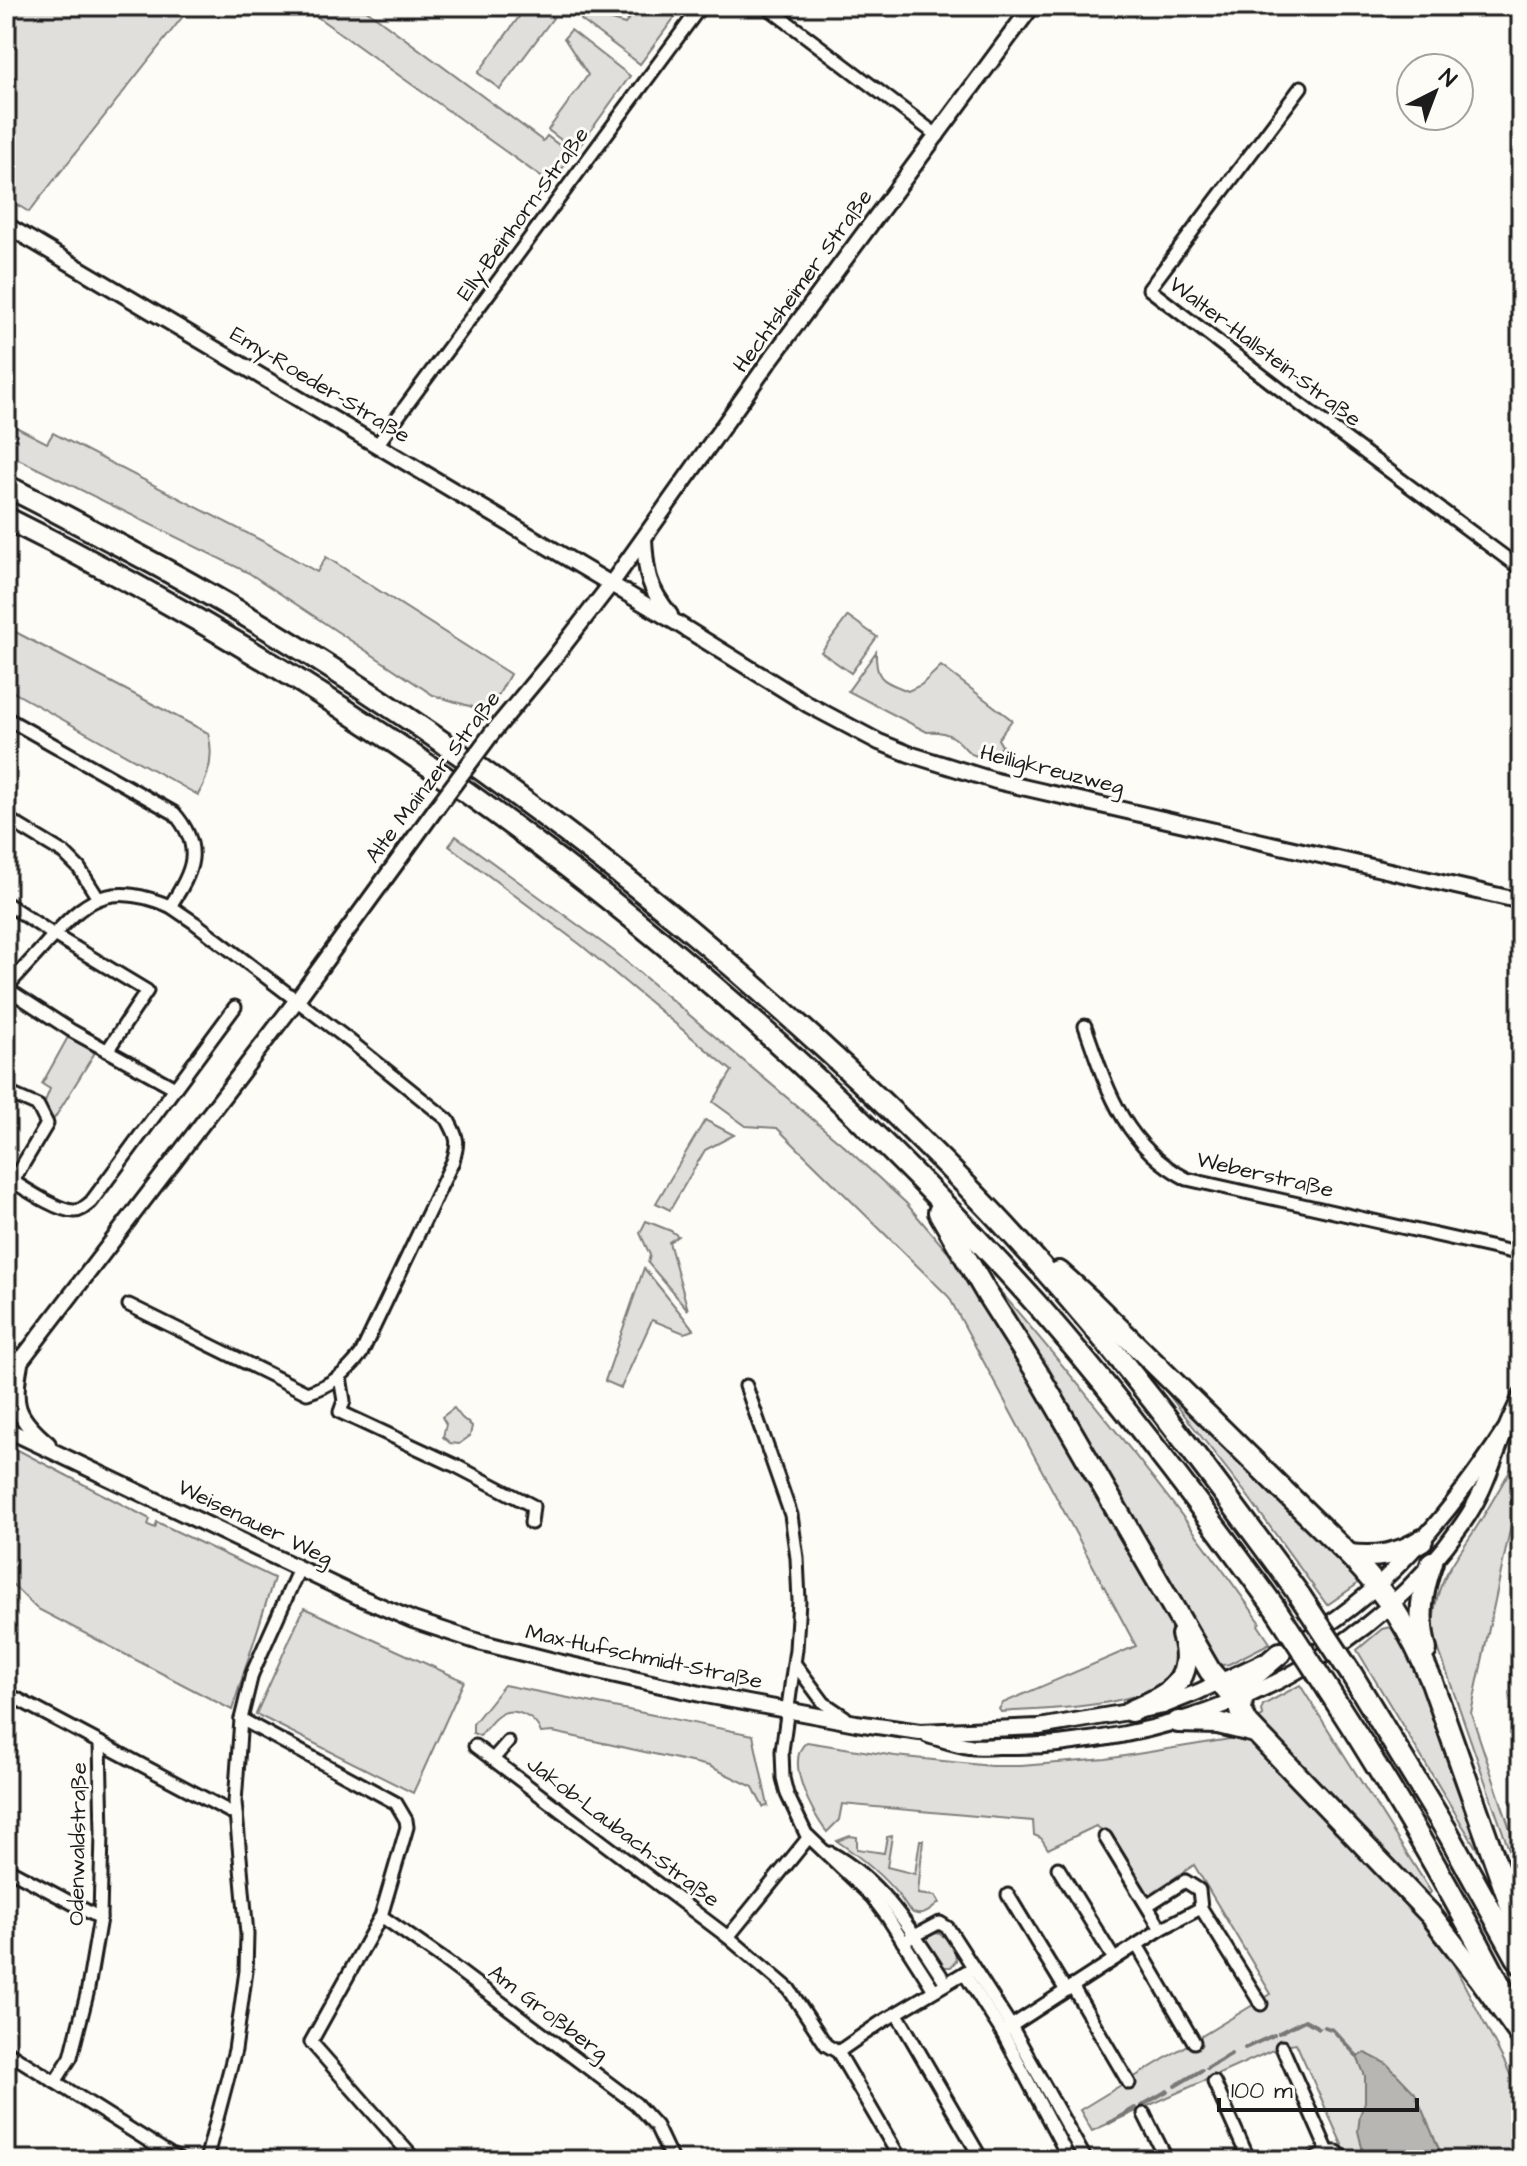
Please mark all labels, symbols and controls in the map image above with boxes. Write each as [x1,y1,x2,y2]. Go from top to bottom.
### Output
north arrow [1395,52,1475,132]
text: N [1432,62,1463,95]
street label: Elly-Beinhorn-Straße [449,121,597,308]
street label: Hechtsheimer Straße [726,183,880,379]
street label: Walter-Hallstein-Straße [1162,269,1368,435]
street label: Emy-Roeder-Straße [224,319,416,452]
street label: Alte Mainzer Straße [358,684,508,870]
street label: Heiligkreuzweg [977,737,1127,804]
street label: Weberstraße [1193,1144,1337,1206]
street label: Weisenauer Weg [172,1472,338,1575]
street label: Max-Hufschmidt-Straße [523,1617,765,1697]
street label: Jakob-Laubach-Straße [520,1749,726,1915]
street label: Odenwaldstraße [61,1762,95,1926]
street label: Am Großberg [481,1958,614,2069]
scale bar [1219,2062,1417,2112]
text: 100 m [1231,2074,1293,2108]

